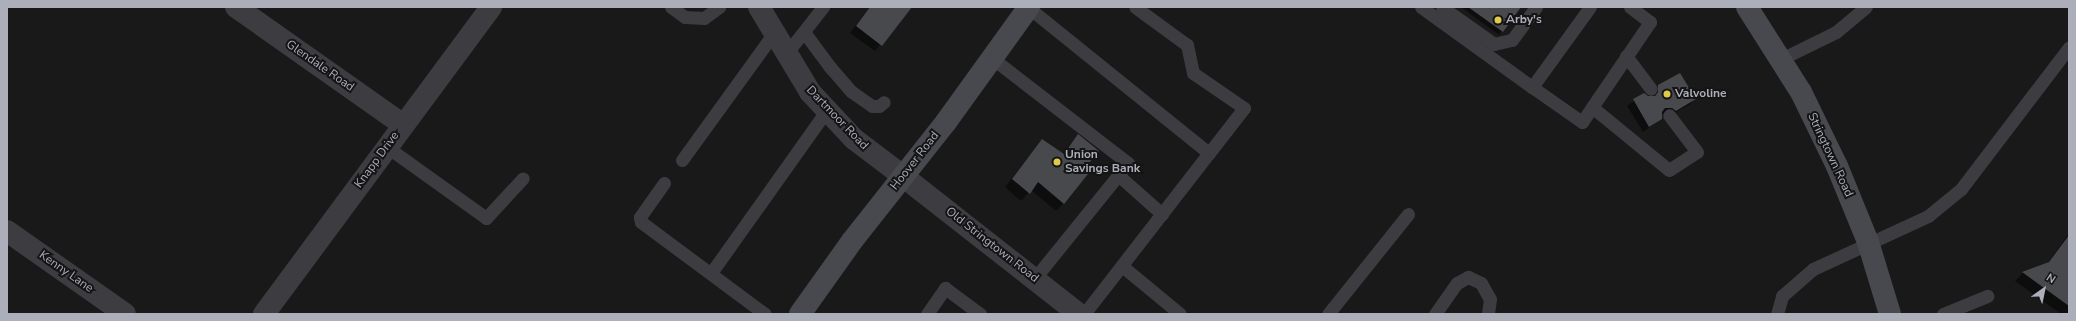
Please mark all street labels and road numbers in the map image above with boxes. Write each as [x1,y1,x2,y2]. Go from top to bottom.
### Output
street label: Glendale Road [283,37,357,95]
street label: Dartmoor Road [803,83,871,153]
street label: Stringtown Road [1804,111,1856,199]
street label: Knapp Drive [352,129,402,191]
street label: Hoover Road [888,129,942,193]
street label: Old Stringtown Road [943,204,1041,286]
street label: Kenny Lane [36,248,96,296]

